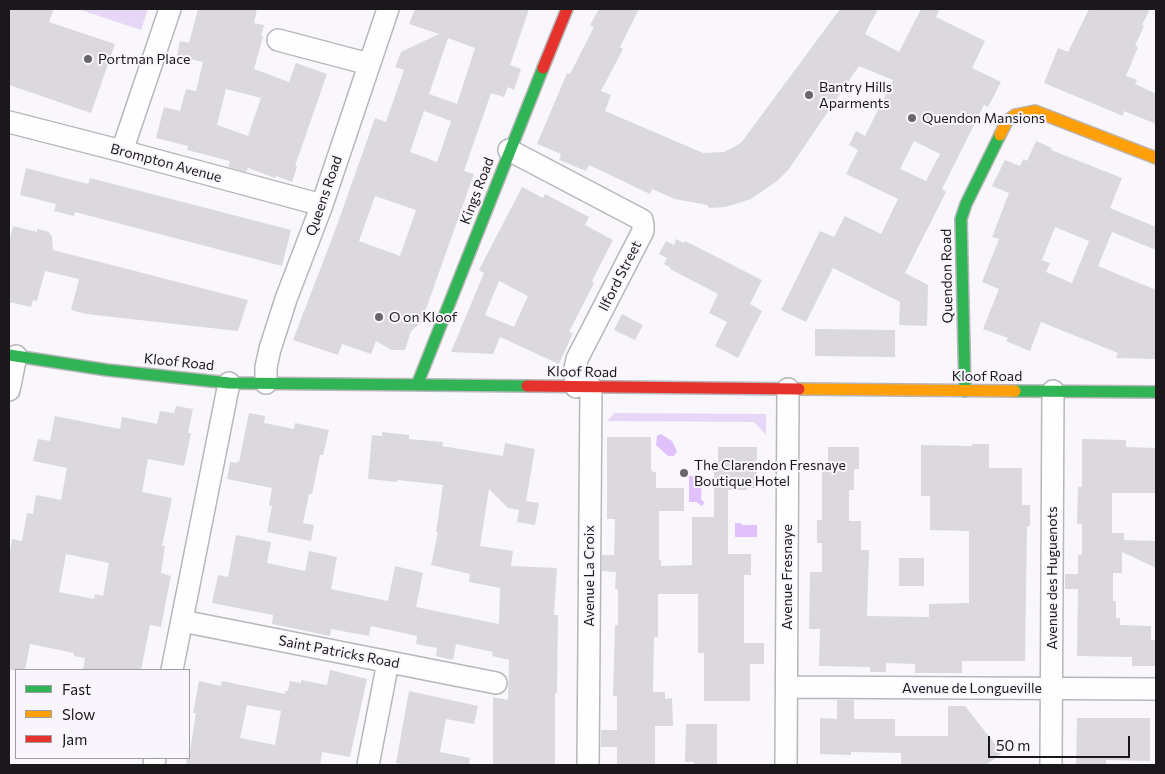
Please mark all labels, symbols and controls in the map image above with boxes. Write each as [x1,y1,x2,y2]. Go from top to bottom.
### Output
place label: Portman Place [98,51,190,67]
marker: Portman Place [82,53,94,65]
place label: Bantry Hills Aparments [819,79,892,111]
marker: Bantry Hills Aparments [803,89,815,101]
place label: Quendon Mansions [922,110,1045,126]
marker: Quendon Mansions [906,112,918,124]
street label: Brompton Avenue [109,140,223,186]
street label: Queens Road [302,154,346,238]
street label: Kings Road [457,155,497,227]
street label: Quendon Road [938,229,956,323]
street label: Ilford Street [595,238,645,314]
place label: O on Kloof [389,309,457,325]
marker: O on Kloof [373,311,385,323]
street label: Kloof Road [143,350,215,374]
street label: Kloof Road [547,363,617,381]
street label: Kloof Road [952,368,1022,384]
place label: The Clarendon Fresnaye Boutique Hotel [694,457,846,490]
marker: The Clarendon Fresnaye Boutique Hotel [678,467,690,479]
street label: Avenue des Huguenots [1044,506,1060,650]
street label: Avenue Fresnaye [779,524,795,630]
street label: Avenue La Croix [581,525,597,627]
street label: Saint Patricks Road [277,632,401,672]
legend [15,669,190,759]
text: Fast [62,680,91,698]
street label: Avenue de Longueville [902,680,1042,696]
text: Slow [62,705,95,723]
scale bar [990,726,1132,758]
text: Jam [62,730,87,748]
text: 50 m [996,736,1030,754]

